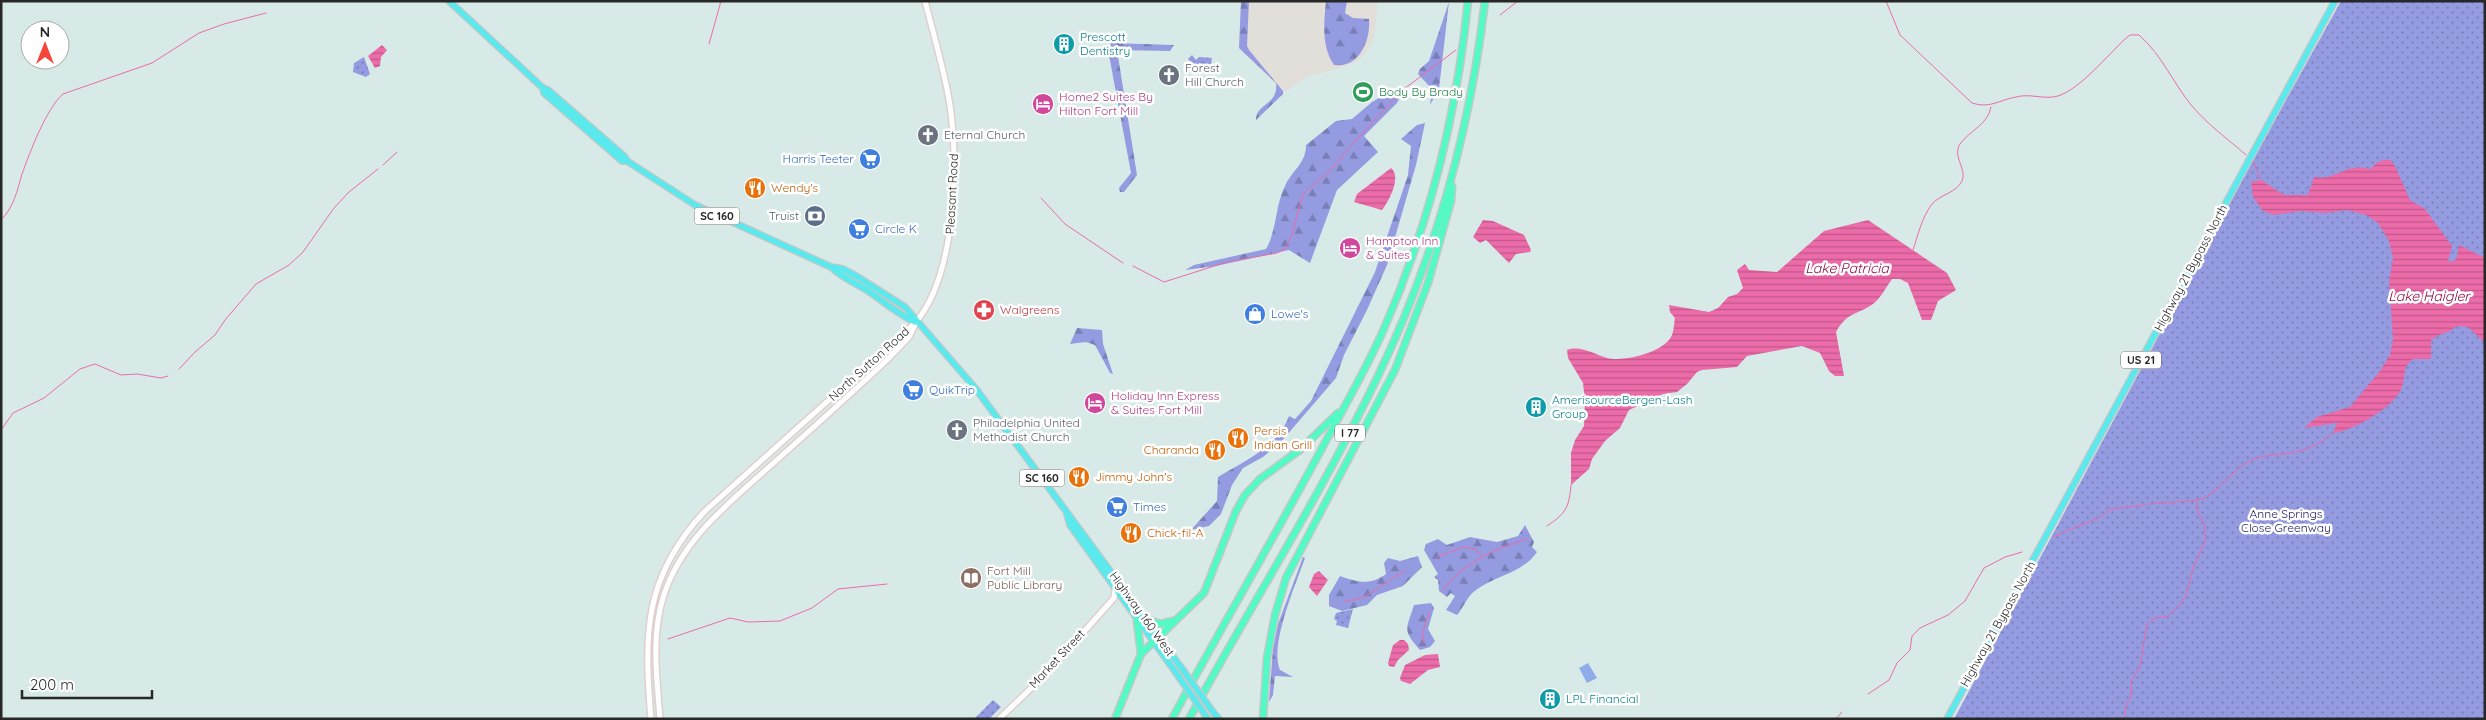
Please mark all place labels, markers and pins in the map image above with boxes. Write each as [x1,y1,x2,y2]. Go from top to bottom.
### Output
place label: Prescott Dentistry [1080,29,1130,58]
building icon: Prescott Dentistry [1052,32,1076,56]
place label: Forest Hill Church [1185,60,1244,89]
church icon: Forest Hill Church [1157,63,1181,87]
sports icon: Body By Brady [1351,80,1375,104]
place label: Body By Brady [1379,84,1463,99]
place label: Home2 Suites By Hilton Fort Mill [1059,89,1153,118]
hotel icon: Home2 Suites By Hilton Fort Mill [1031,92,1055,116]
church icon: Eternal Church [916,123,940,147]
place label: Eternal Church [944,127,1025,142]
supermarket icon: Harris Teeter [858,147,882,171]
place label: Harris Teeter [783,151,854,166]
restaurant icon: Wendy's [743,176,767,200]
place label: Wendy's [771,180,819,195]
bank icon: Truist [803,204,827,228]
place label: Truist [769,208,799,223]
supermarket icon: Circle K [847,217,871,241]
place label: Circle K [875,221,917,236]
place label: Hampton Inn & Suites [1366,233,1438,262]
hotel icon: Hampton Inn & Suites [1338,236,1362,260]
pharmacy icon: Walgreens [972,298,996,322]
place label: Walgreens [1000,302,1060,317]
shop icon: Lowe's [1243,302,1267,326]
place label: Lowe's [1271,306,1309,321]
supermarket icon: QuikTrip [901,378,925,402]
place label: QuikTrip [929,382,975,397]
place label: Holiday Inn Express & Suites Fort Mill [1111,388,1220,417]
hotel icon: Holiday Inn Express & Suites Fort Mill [1083,391,1107,415]
place label: AmerisourceBergen-Lash Group [1552,392,1693,421]
building icon: AmerisourceBergen-Lash Group [1524,395,1548,419]
place label: Philadelphia United Methodist Church [973,415,1080,444]
church icon: Philadelphia United Methodist Church [945,418,969,442]
place label: Persis Indian Grill [1254,423,1312,452]
restaurant icon: Persis Indian Grill [1226,426,1250,450]
restaurant icon: Charanda [1203,438,1227,462]
place label: Charanda [1144,442,1199,457]
restaurant icon: Jimmy John's [1067,465,1091,489]
place label: Jimmy John's [1095,469,1173,484]
supermarket icon: Times [1105,495,1129,519]
place label: Times [1133,499,1167,514]
restaurant icon: Chick-fil-A [1119,521,1143,545]
place label: Chick-fil-A [1147,525,1204,540]
place label: Fort Mill Public Library [987,563,1062,592]
library icon: Fort Mill Public Library [959,566,983,590]
building icon: LPL Financial [1538,687,1562,711]
place label: LPL Financial [1566,691,1639,706]

